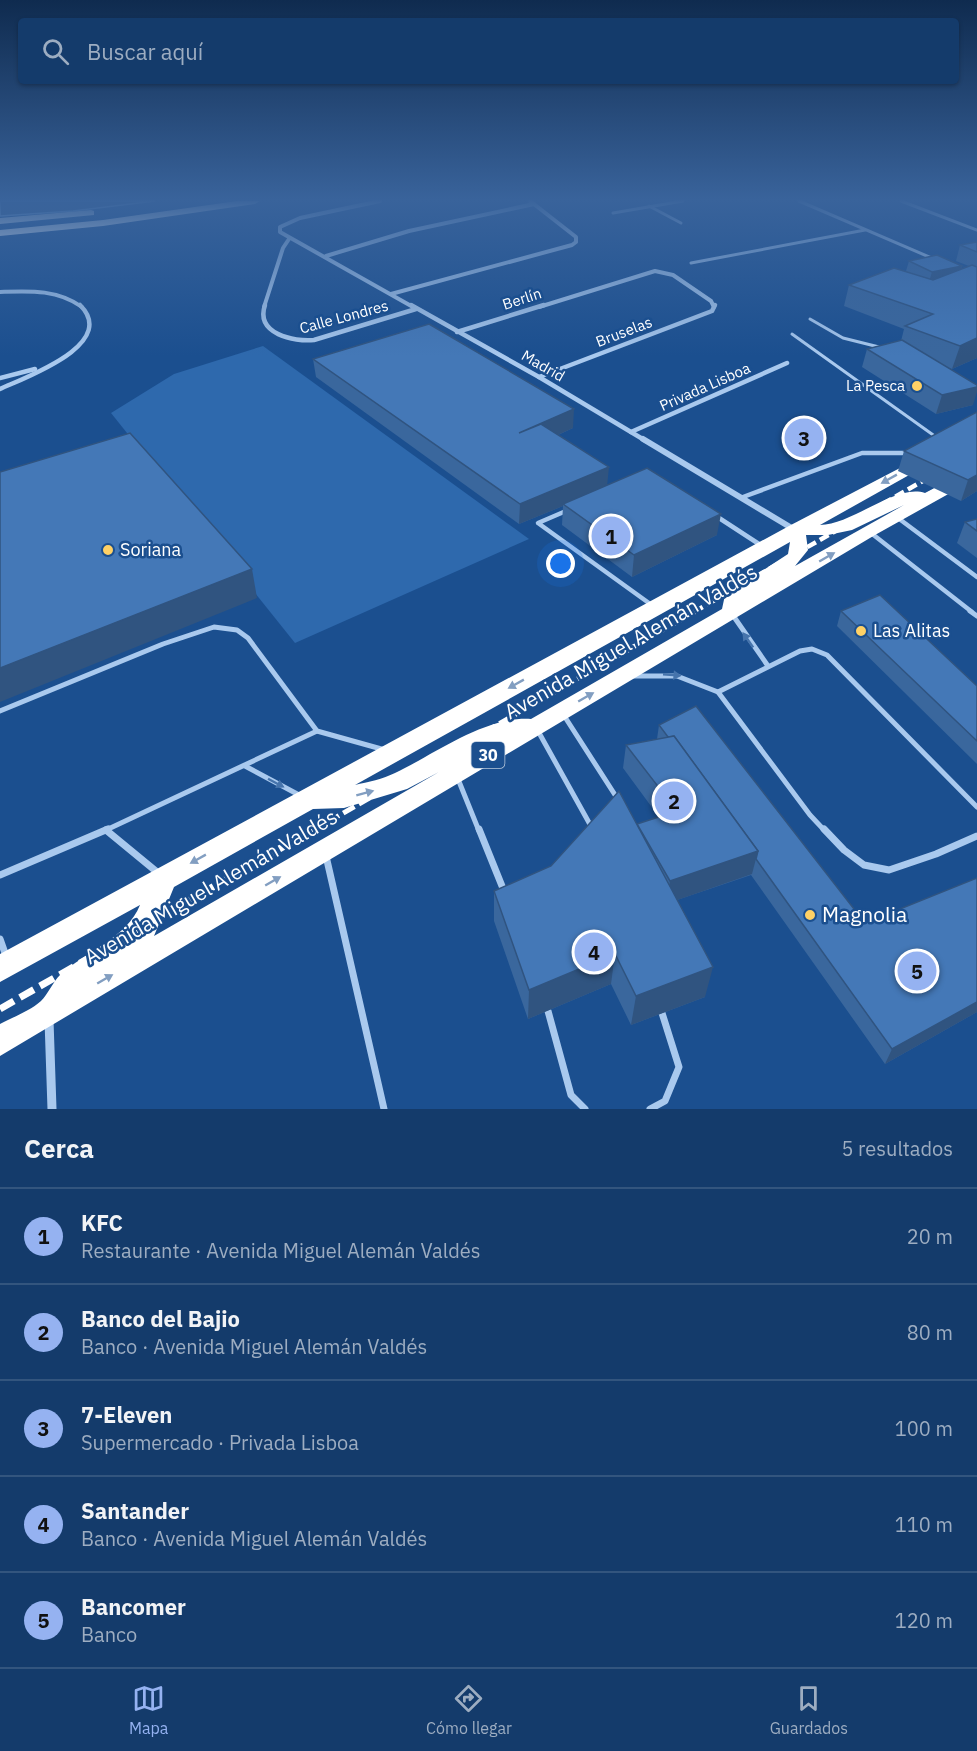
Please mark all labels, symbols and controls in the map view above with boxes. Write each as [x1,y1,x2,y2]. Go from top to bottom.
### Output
search box [18,18,959,84]
icon: search [39,35,72,68]
text: Buscar aquí [87,37,203,66]
street label: Berlín [500,283,544,314]
street label: Calle Londres [297,296,390,337]
street label: Bruselas [593,312,655,351]
street label: Madrid [518,346,568,386]
street label: Privada Lisboa [656,358,753,415]
place label: La Pesca [846,376,905,395]
marker: La Pesca [910,379,924,393]
pin: 3 [784,416,824,460]
one-way arrow [881,474,898,484]
pin: 1 [592,514,630,558]
place label: Soriana [120,538,181,561]
marker: Soriana [101,543,115,557]
your location [546,549,575,578]
one-way arrow [819,551,835,562]
street label: Avenida Miguel Alemán Valdés [499,557,762,725]
place label: Las Alitas [873,619,950,642]
marker: Las Alitas [854,624,868,638]
one-way arrow [742,633,754,649]
one-way arrow [662,670,681,680]
one-way arrow [508,679,525,689]
one-way arrow [578,692,594,703]
road number: 30 [472,742,504,768]
one-way arrow [268,778,285,788]
pin: 2 [654,778,694,824]
one-way arrow [355,787,374,797]
street label: Avenida Miguel Alemán Valdés [79,802,342,970]
one-way arrow [189,854,206,864]
one-way arrow [265,875,281,886]
place label: Magnolia [822,900,907,928]
marker: Magnolia [803,908,817,922]
pin: 4 [574,930,614,974]
pin: 5 [898,948,936,994]
one-way arrow [97,974,114,984]
text: Cerca [24,1131,94,1165]
text: 5 resultados [841,1135,953,1162]
text: KFC [81,1208,123,1237]
text: 1 [38,1223,50,1250]
text: 20 m [907,1223,953,1250]
text: Restaurante · Avenida Miguel Alemán Valdés [81,1237,480,1264]
text: Banco del Bajio [81,1304,240,1333]
text: 2 [38,1319,50,1346]
text: 80 m [907,1319,953,1346]
text: Banco · Avenida Miguel Alemán Valdés [81,1333,427,1360]
text: 7-Eleven [81,1400,172,1429]
text: 3 [38,1415,50,1442]
text: 100 m [895,1415,953,1442]
text: Supermercado · Privada Lisboa [81,1429,359,1456]
text: Santander [81,1496,189,1525]
text: 4 [38,1511,50,1538]
text: 110 m [895,1511,953,1538]
text: Banco · Avenida Miguel Alemán Valdés [81,1525,427,1552]
text: Bancomer [81,1592,186,1621]
text: 5 [38,1607,50,1634]
text: 120 m [895,1607,953,1634]
text: Banco [81,1621,137,1648]
tab: Mapa [129,1682,168,1738]
tab: Cómo llegar [426,1682,512,1738]
tab: Guardados [770,1682,848,1738]

